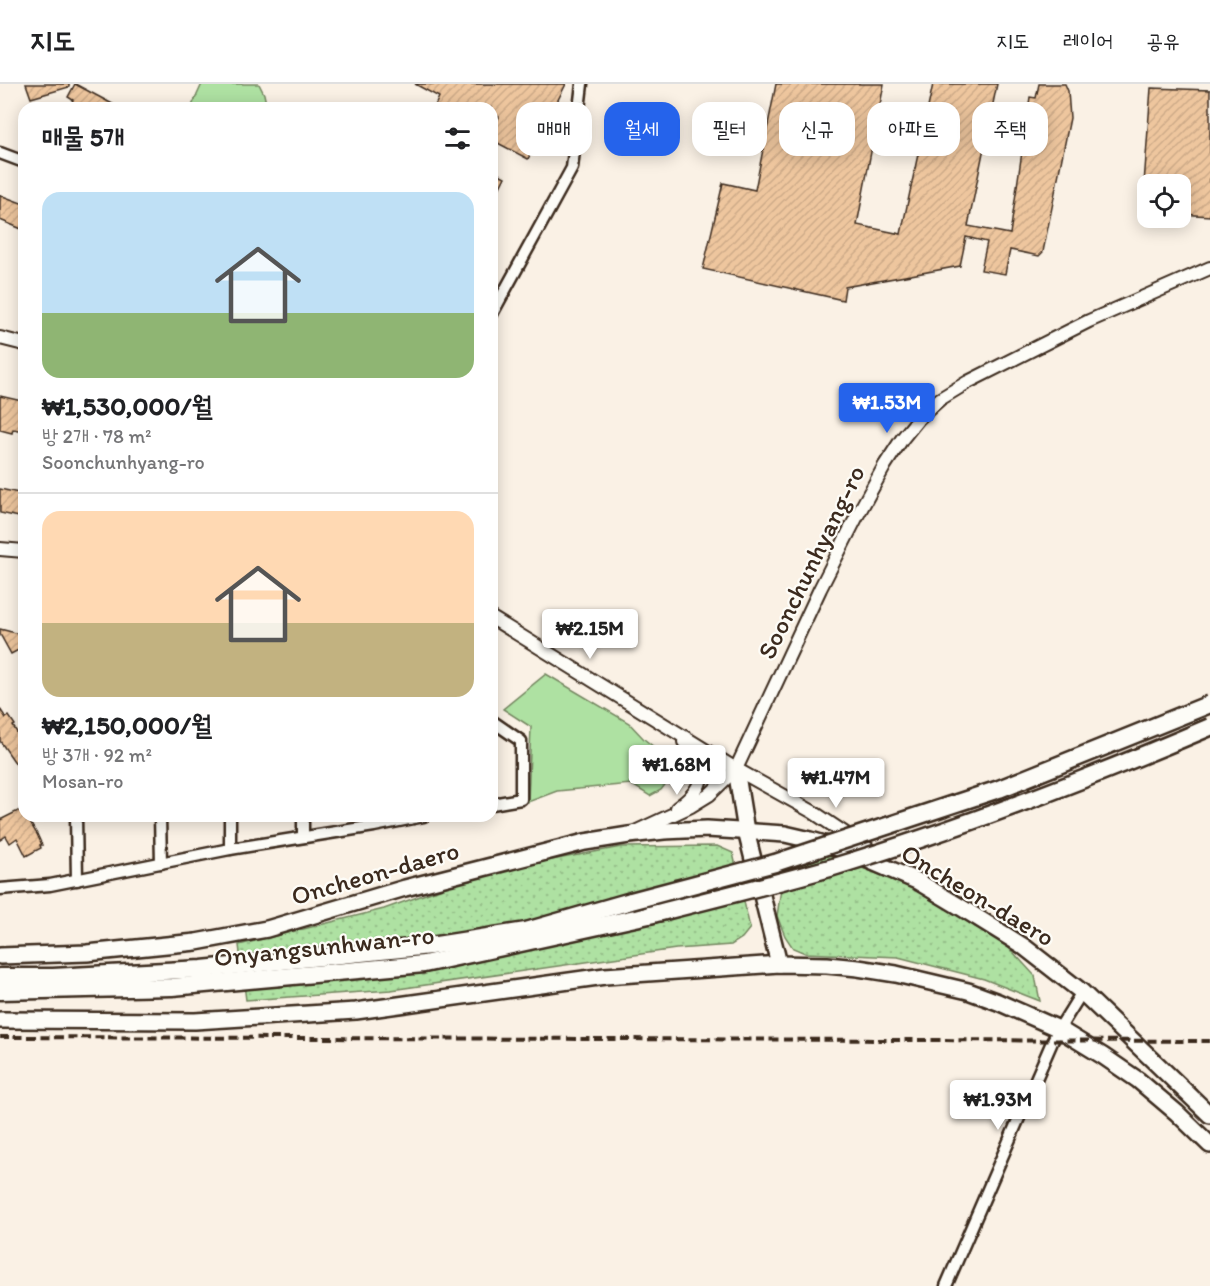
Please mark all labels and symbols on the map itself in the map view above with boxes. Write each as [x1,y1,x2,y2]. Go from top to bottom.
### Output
pin: ₩1.53M [838,383,936,434]
street label: Soonchunhyang-ro [750,460,872,664]
pin: ₩2.15M [541,609,639,660]
pin: ₩1.68M [628,745,726,796]
pin: ₩1.47M [787,758,885,809]
street label: Oncheon-daero [287,834,463,912]
street label: Oncheon-daero [896,837,1060,953]
street label: Onyangsunhwan-ro [212,918,436,974]
pin: ₩1.93M [949,1080,1047,1131]

